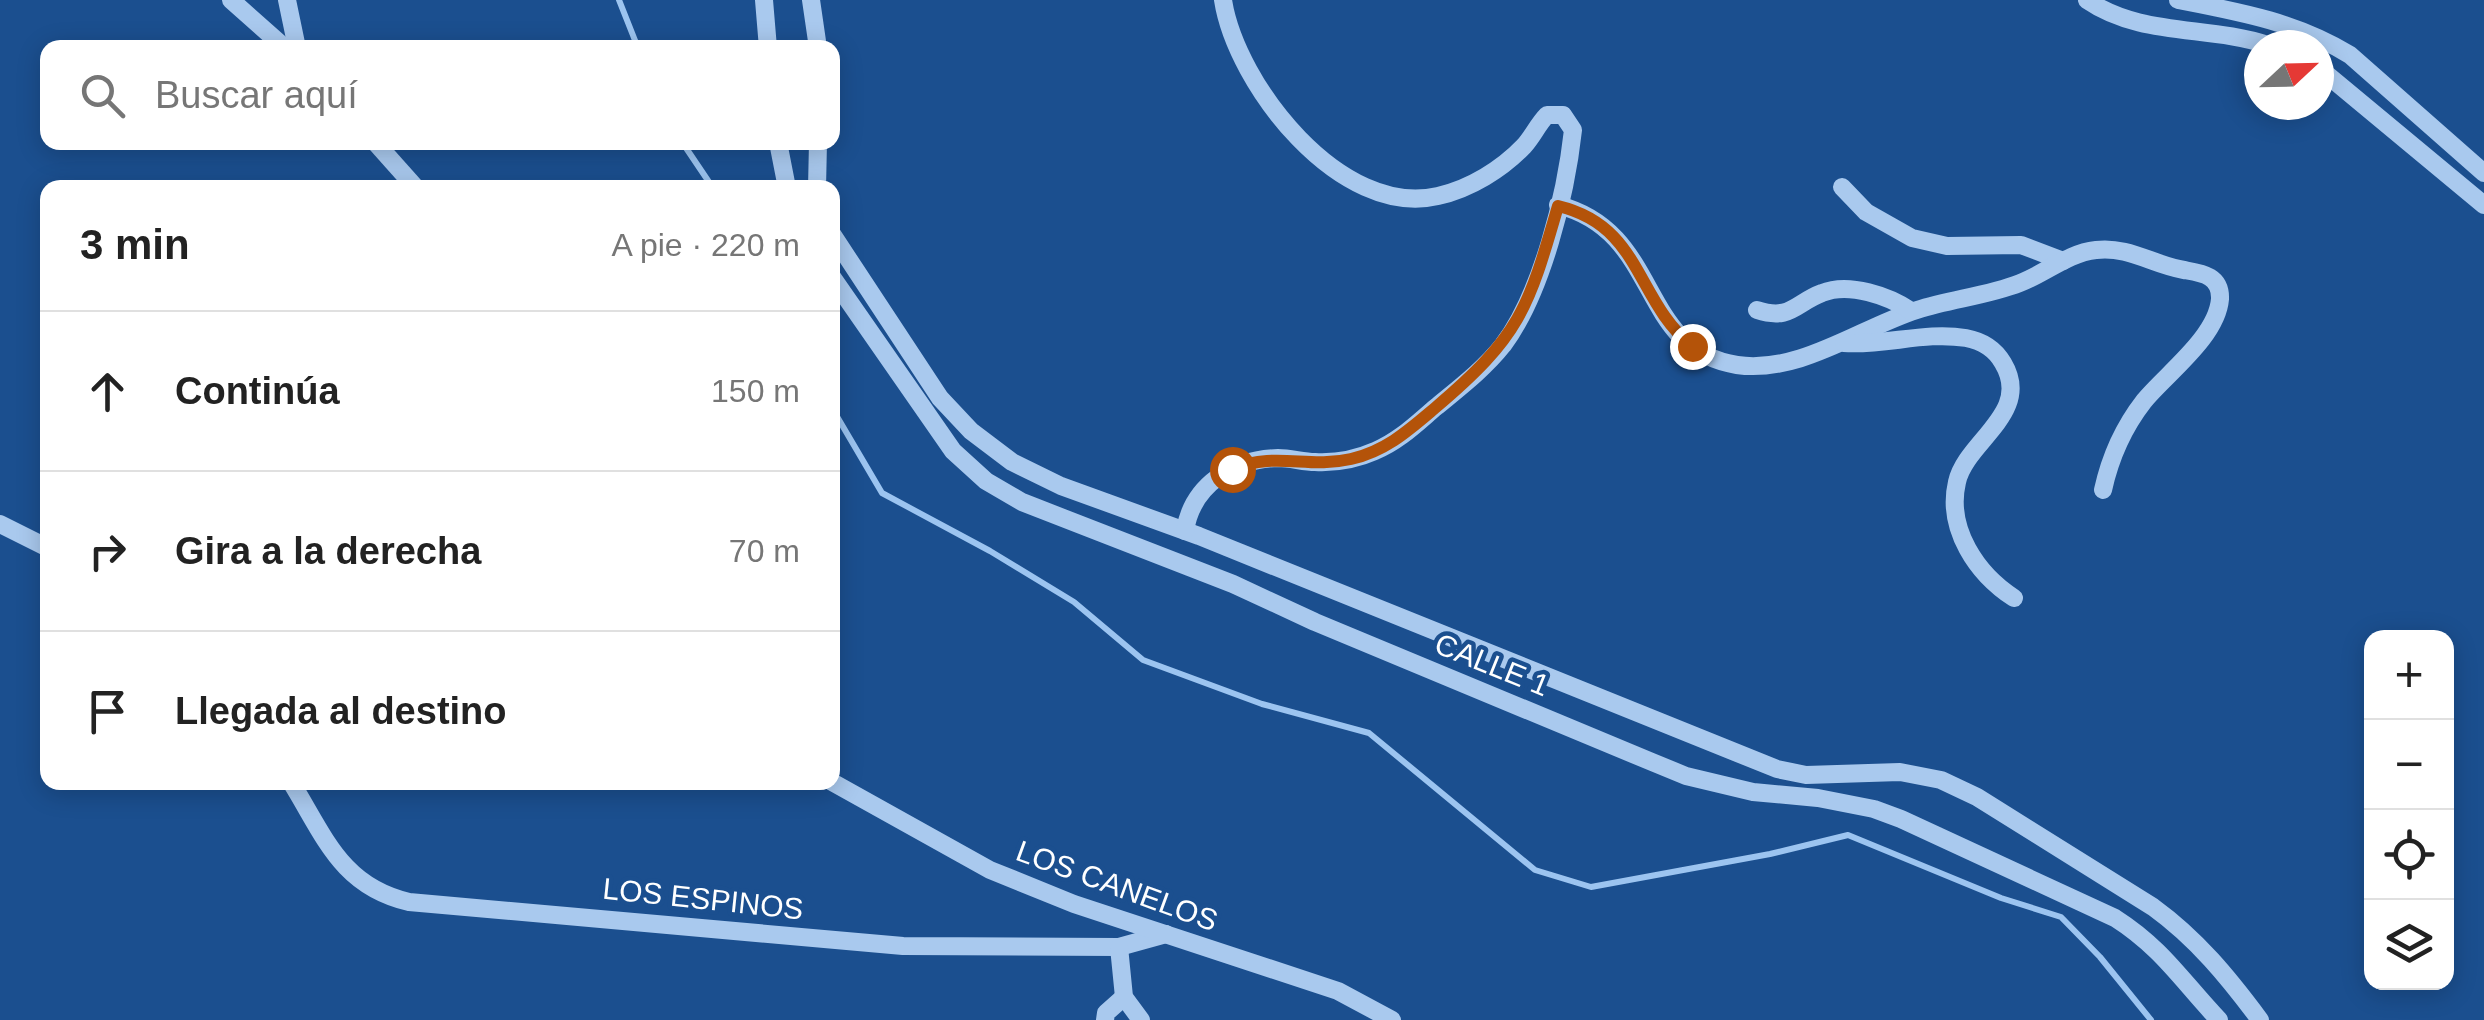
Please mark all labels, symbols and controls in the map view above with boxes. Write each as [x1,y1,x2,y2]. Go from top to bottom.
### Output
north arrow [2244,30,2334,120]
search box [40,40,840,150]
icon: search [75,68,130,123]
text: Buscar aquí [155,74,358,116]
text: 3 min [80,221,190,268]
text: A pie · 220 m [611,227,800,263]
route end [1670,324,1716,370]
icon: ahead [80,364,135,419]
text: Continúa [175,370,340,412]
text: 150 m [711,373,800,409]
route start [1210,447,1256,493]
icon: right [80,524,135,579]
text: Gira a la derecha [175,530,481,572]
text: 70 m [729,533,800,569]
street label: CALLE 1 [1430,627,1554,702]
map controls [2364,630,2454,990]
button: + [2364,630,2454,720]
icon: arrive [80,684,135,739]
text: Llegada al destino [175,690,507,732]
button: − [2364,720,2454,810]
button: locate [2364,810,2454,900]
street label: LOS CANELOS [1012,834,1222,937]
street label: LOS ESPINOS [601,872,805,925]
button: layers [2364,900,2454,990]

